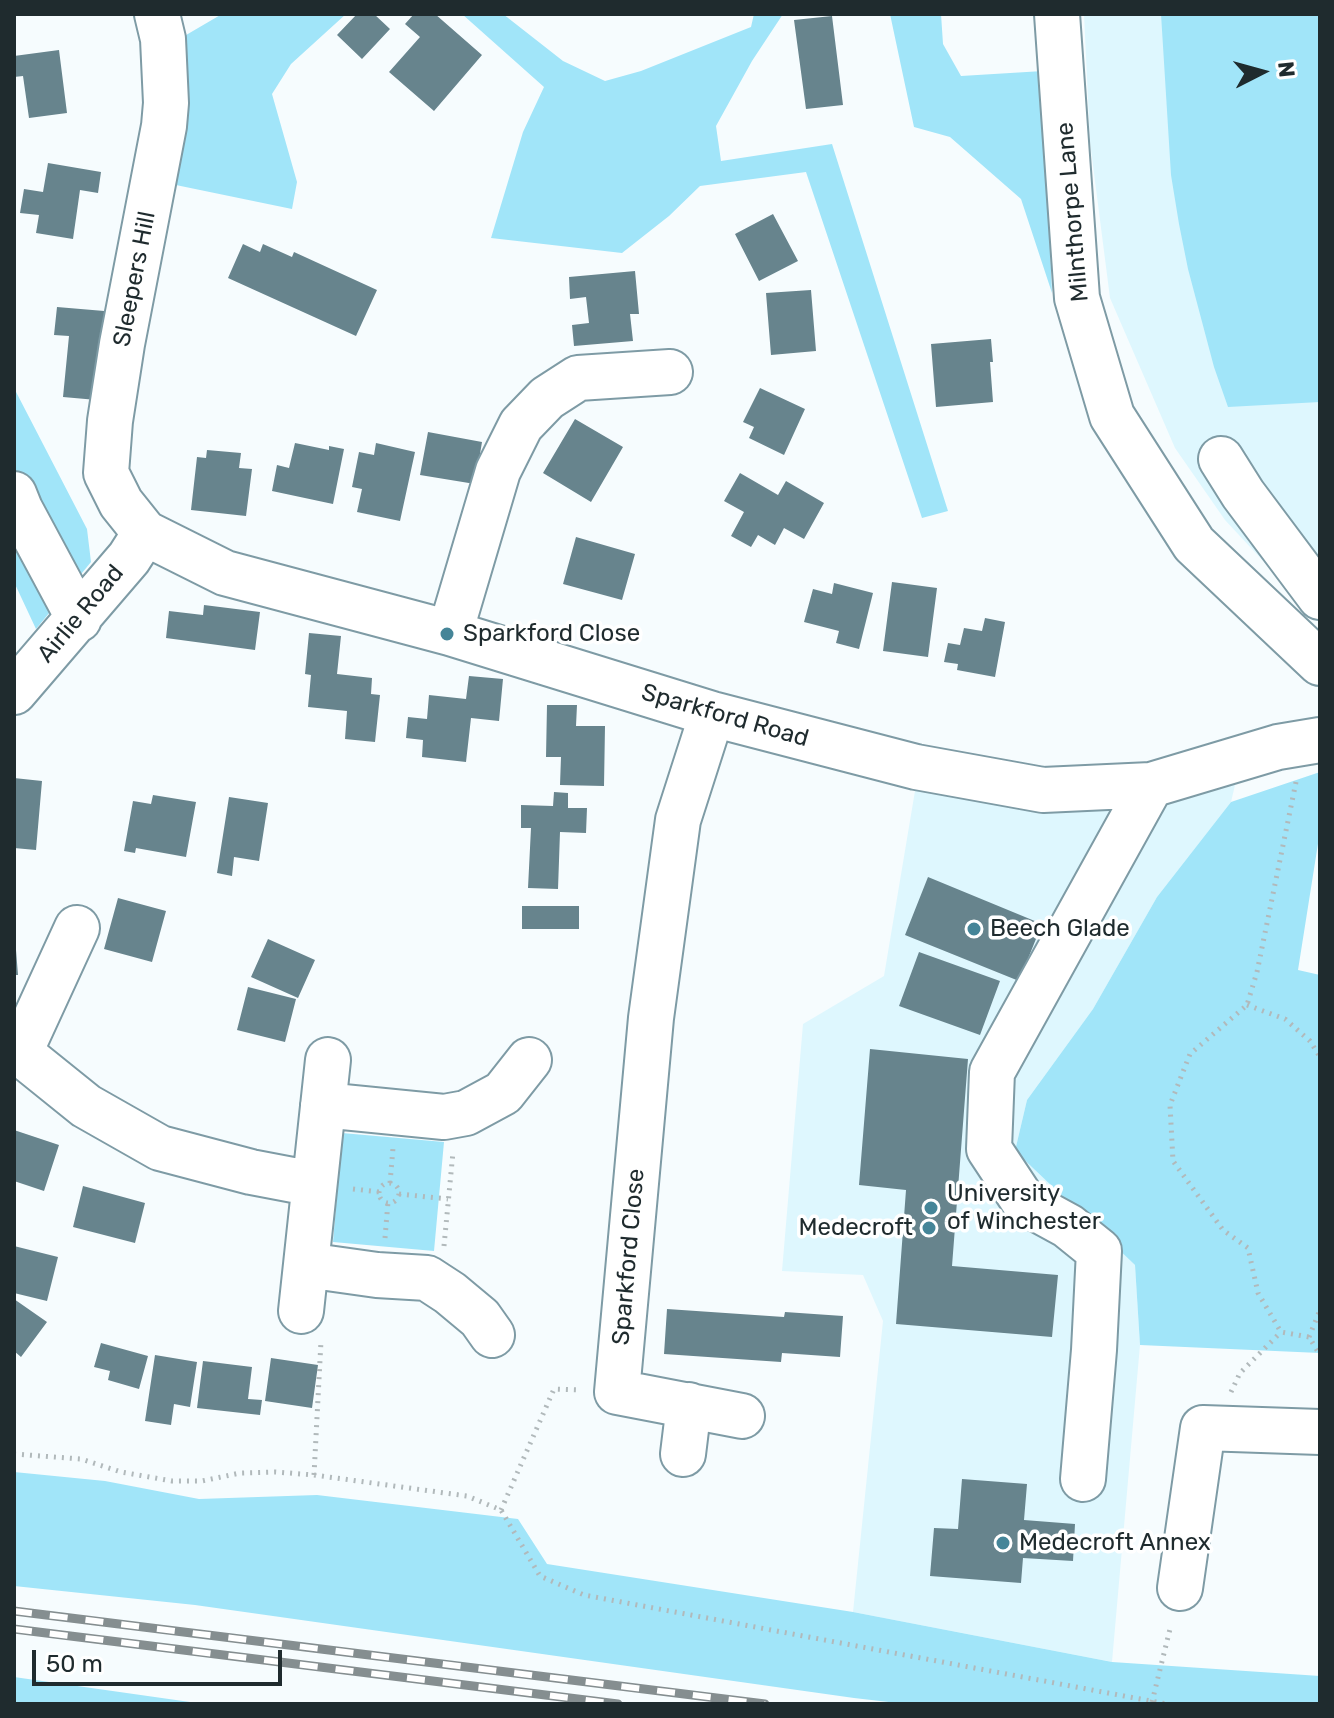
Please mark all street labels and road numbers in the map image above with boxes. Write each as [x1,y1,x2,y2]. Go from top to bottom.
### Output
street label: Milnthorpe Lane [1051,121,1095,303]
street label: Sleepers Hill [108,209,162,349]
street label: Airlie Road [32,559,130,669]
street label: Sparkford Road [638,678,812,754]
street label: Sparkford Close [607,1168,651,1346]

